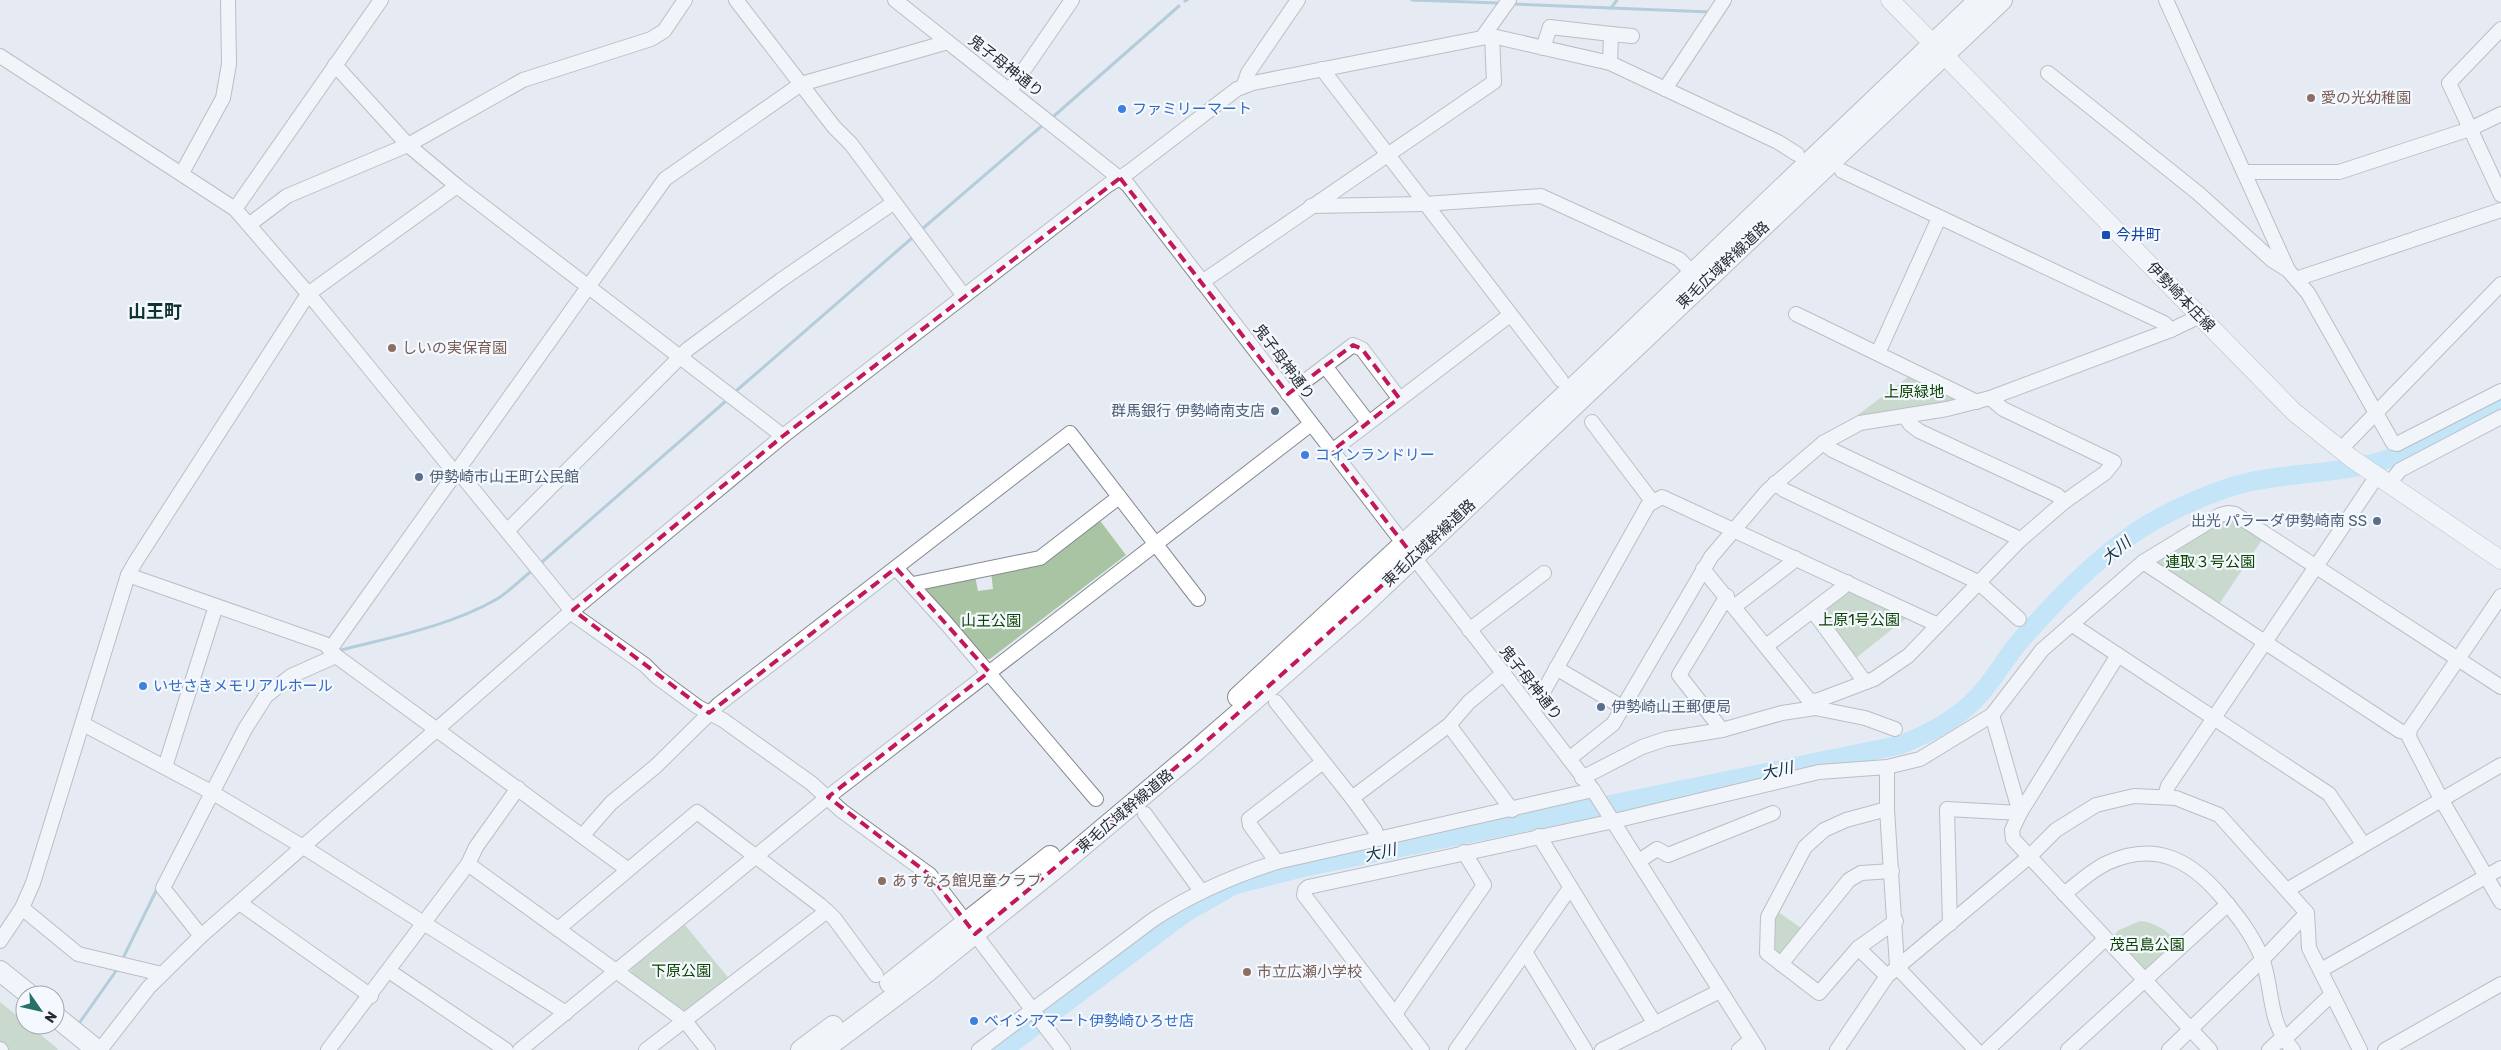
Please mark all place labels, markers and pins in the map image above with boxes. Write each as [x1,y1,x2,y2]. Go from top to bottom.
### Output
place label: 愛の光幼稚園 [2321,89,2411,107]
marker: 愛の光幼稚園 [2305,92,2317,104]
place label: ファミリーマート [1132,100,1252,118]
marker: ファミリーマート [1116,103,1128,115]
place label: 今井町 [2116,226,2161,244]
marker: 今井町 [2100,229,2112,241]
place label: しいの実保育園 [402,339,507,357]
marker: しいの実保育園 [386,342,398,354]
place label: 群馬銀行 伊勢崎南支店 [1111,402,1265,420]
marker: 群馬銀行 伊勢崎南支店 [1269,405,1281,417]
place label: コインランドリー [1315,446,1435,464]
marker: コインランドリー [1299,449,1311,461]
place label: 伊勢崎市山王町公民館 [429,468,579,486]
marker: 伊勢崎市山王町公民館 [413,471,425,483]
place label: 出光 パラーダ伊勢崎南 SS [2191,512,2367,530]
marker: 出光 パラーダ伊勢崎南 SS [2371,515,2383,527]
place label: いせさきメモリアルホール [153,677,333,695]
marker: いせさきメモリアルホール [137,680,149,692]
place label: 伊勢崎山王郵便局 [1611,698,1731,716]
marker: 伊勢崎山王郵便局 [1595,701,1607,713]
place label: あすなろ館児童クラブ [892,872,1042,890]
marker: あすなろ館児童クラブ [876,875,888,887]
place label: 市立広瀬小学校 [1257,963,1362,981]
marker: 市立広瀬小学校 [1241,966,1253,978]
place label: ベイシアマート伊勢崎ひろせ店 [984,1012,1194,1030]
marker: ベイシアマート伊勢崎ひろせ店 [968,1015,980,1027]

